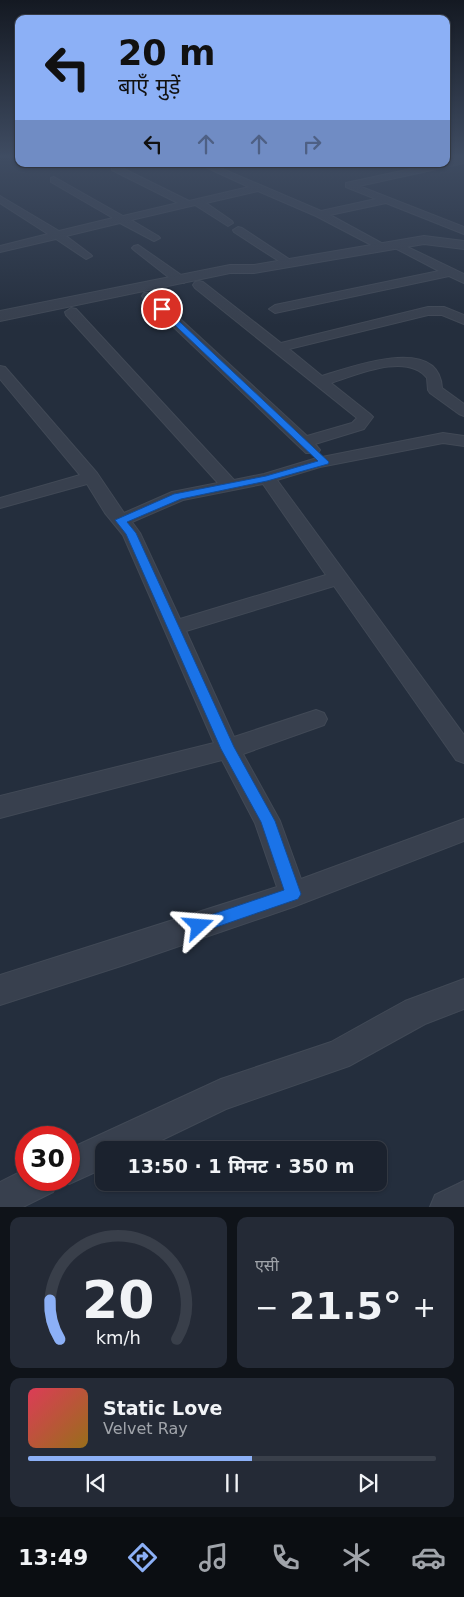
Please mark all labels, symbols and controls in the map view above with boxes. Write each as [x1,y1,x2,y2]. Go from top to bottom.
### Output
text: 20 m [118,33,215,73]
icon: left [35,35,100,100]
text: बाएँ मुड़ें [118,74,180,99]
icon: left [139,130,167,158]
icon: ahead [192,130,220,158]
icon: ahead [245,130,273,158]
icon: right [298,130,326,158]
pin [141,288,183,330]
icon: arrive [148,295,176,323]
position arrow [172,899,224,951]
speed limit sign: 30 [15,1126,80,1191]
text: 13:50 · 1 मिनट · 350 m [127,1155,355,1177]
text: एसी [255,1256,279,1275]
text: 20 [82,1270,155,1330]
text: 21.5° [289,1284,402,1328]
text: − [255,1291,278,1324]
text: + [413,1291,436,1324]
text: km/h [96,1327,141,1348]
text: Static Love [103,1397,223,1419]
text: Velvet Ray [103,1419,188,1438]
icon: previous [82,1469,110,1497]
icon: pause [218,1469,246,1497]
icon: next [354,1469,382,1497]
icon: directions [125,1540,160,1575]
icon: music [196,1540,231,1575]
icon: phone [268,1540,303,1575]
icon: climate [339,1540,374,1575]
icon: car [411,1540,446,1575]
text: 13:49 [18,1545,88,1570]

